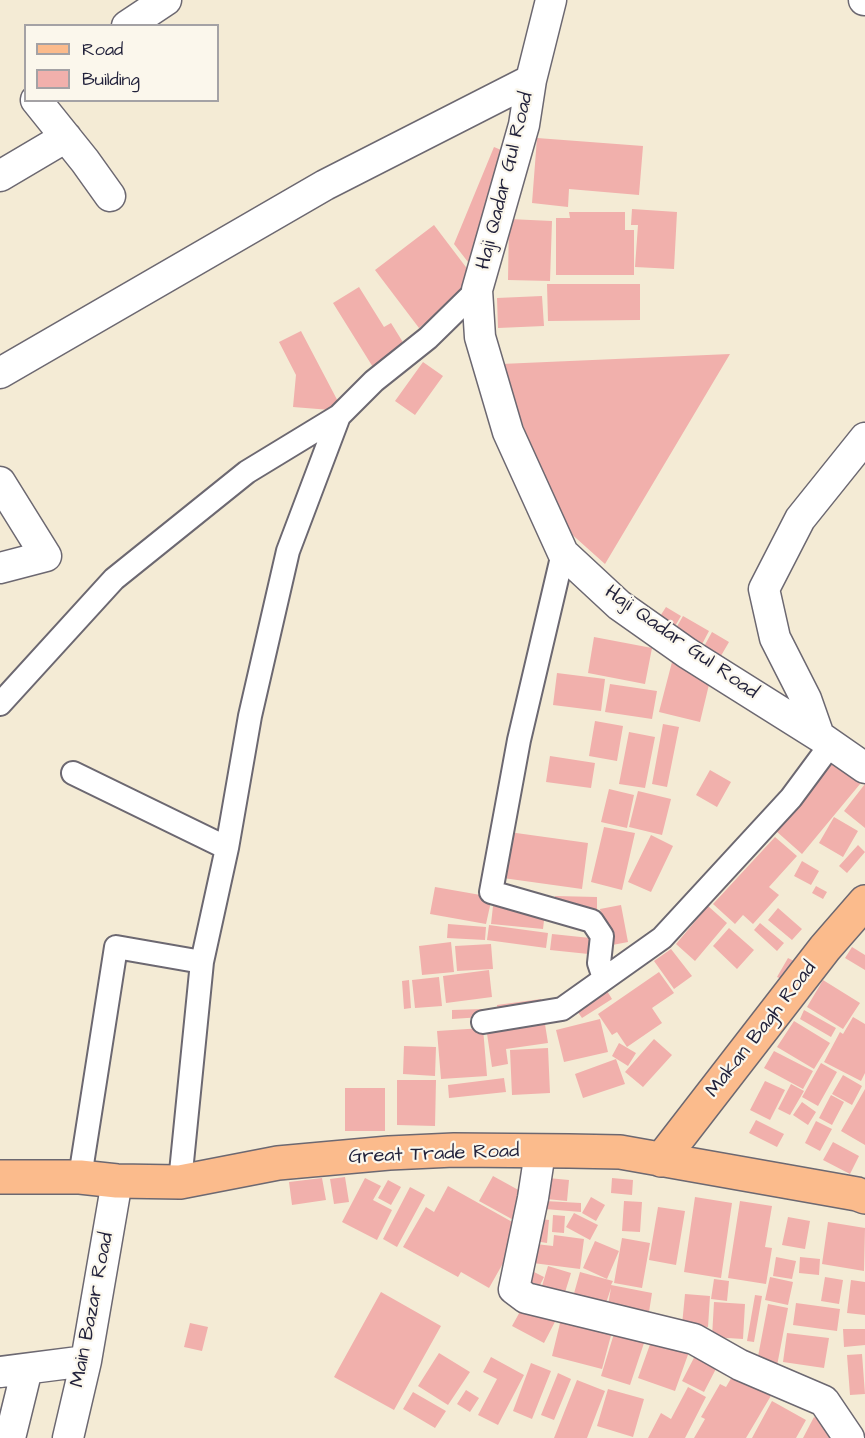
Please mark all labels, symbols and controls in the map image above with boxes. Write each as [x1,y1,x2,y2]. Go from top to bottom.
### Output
legend [24,24,219,102]
text: Road [82,37,123,62]
text: Building [82,67,140,92]
street label: Haji Qadar Gul Road [472,90,540,272]
street label: Haji Qadar Gul Road [600,581,762,705]
street label: Makan Bagh Road [702,957,822,1103]
street label: Great Trade Road [348,1140,520,1170]
street label: Main Bazar Road [66,1231,120,1389]

